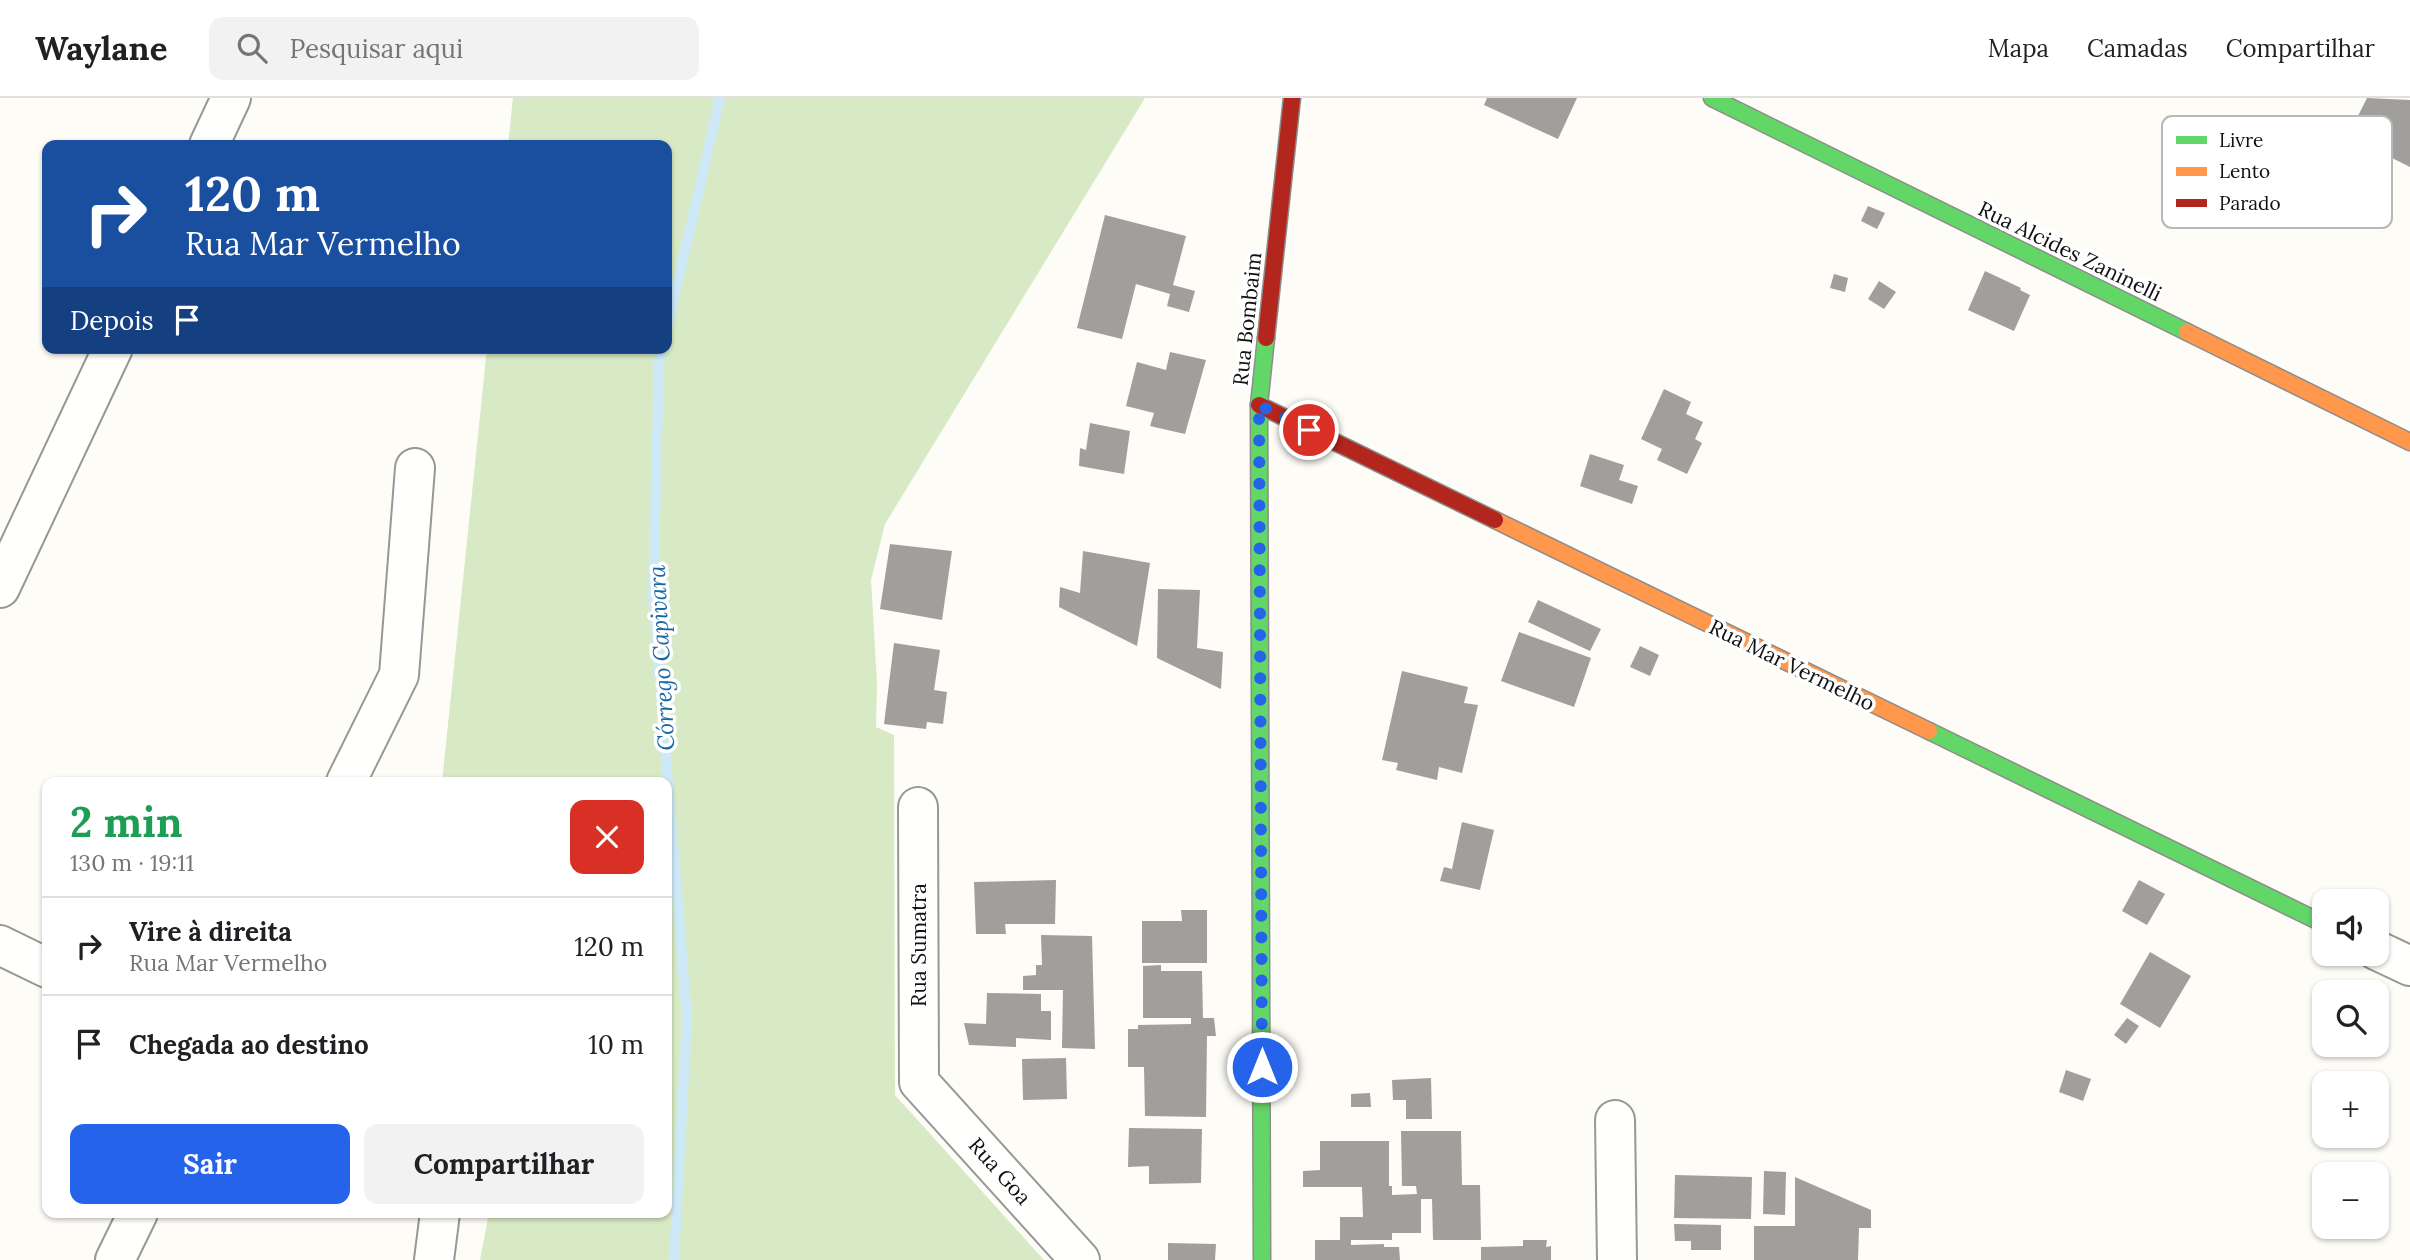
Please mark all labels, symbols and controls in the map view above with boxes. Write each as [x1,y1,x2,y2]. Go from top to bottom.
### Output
search box [209,17,699,80]
text: Waylane [35,27,167,69]
icon: search [233,29,271,67]
text: Pesquisar aqui [289,32,463,65]
text: Mapa [1988,33,2049,64]
text: Camadas [2087,33,2188,64]
text: Compartilhar [2226,33,2375,64]
legend [2162,116,2392,228]
text: Livre [2219,128,2263,152]
text: Lento [2219,159,2270,183]
text: 120 m [185,162,320,224]
icon: right [70,168,161,259]
text: Parado [2219,191,2281,215]
street label: Rua Alcides Zaninelli [1974,195,2166,307]
text: Rua Mar Vermelho [185,223,461,264]
street label: Rua Bombaim [1227,251,1267,387]
icon: arrive [168,301,206,339]
text: Depois [70,304,154,337]
pin [1279,400,1339,460]
icon: arrive [1290,411,1328,449]
water label: Córrego Capivara [642,564,680,752]
street label: Rua Mar Vermelho [1705,613,1879,717]
text: 2 min [70,795,183,849]
button: close [570,800,644,874]
text: 130 m · 19:11 [70,848,194,877]
street label: Rua Sumatra [905,883,932,1007]
map controls [2312,889,2389,1239]
button: sound [2312,889,2389,966]
text: Vire à direita [129,915,292,948]
icon: right [70,927,108,965]
text: 120 m [574,930,644,963]
text: Rua Mar Vermelho [129,948,327,977]
button: search [2312,980,2389,1057]
icon: arrive [70,1025,108,1063]
text: Chegada ao destino [129,1028,369,1061]
text: 10 m [588,1028,644,1061]
position arrow [1225,1030,1299,1104]
button: + [2312,1071,2389,1148]
button: Sair [70,1124,350,1204]
button: Compartilhar [364,1124,644,1204]
street label: Rua Goa [963,1132,1037,1210]
button: − [2312,1162,2389,1239]

